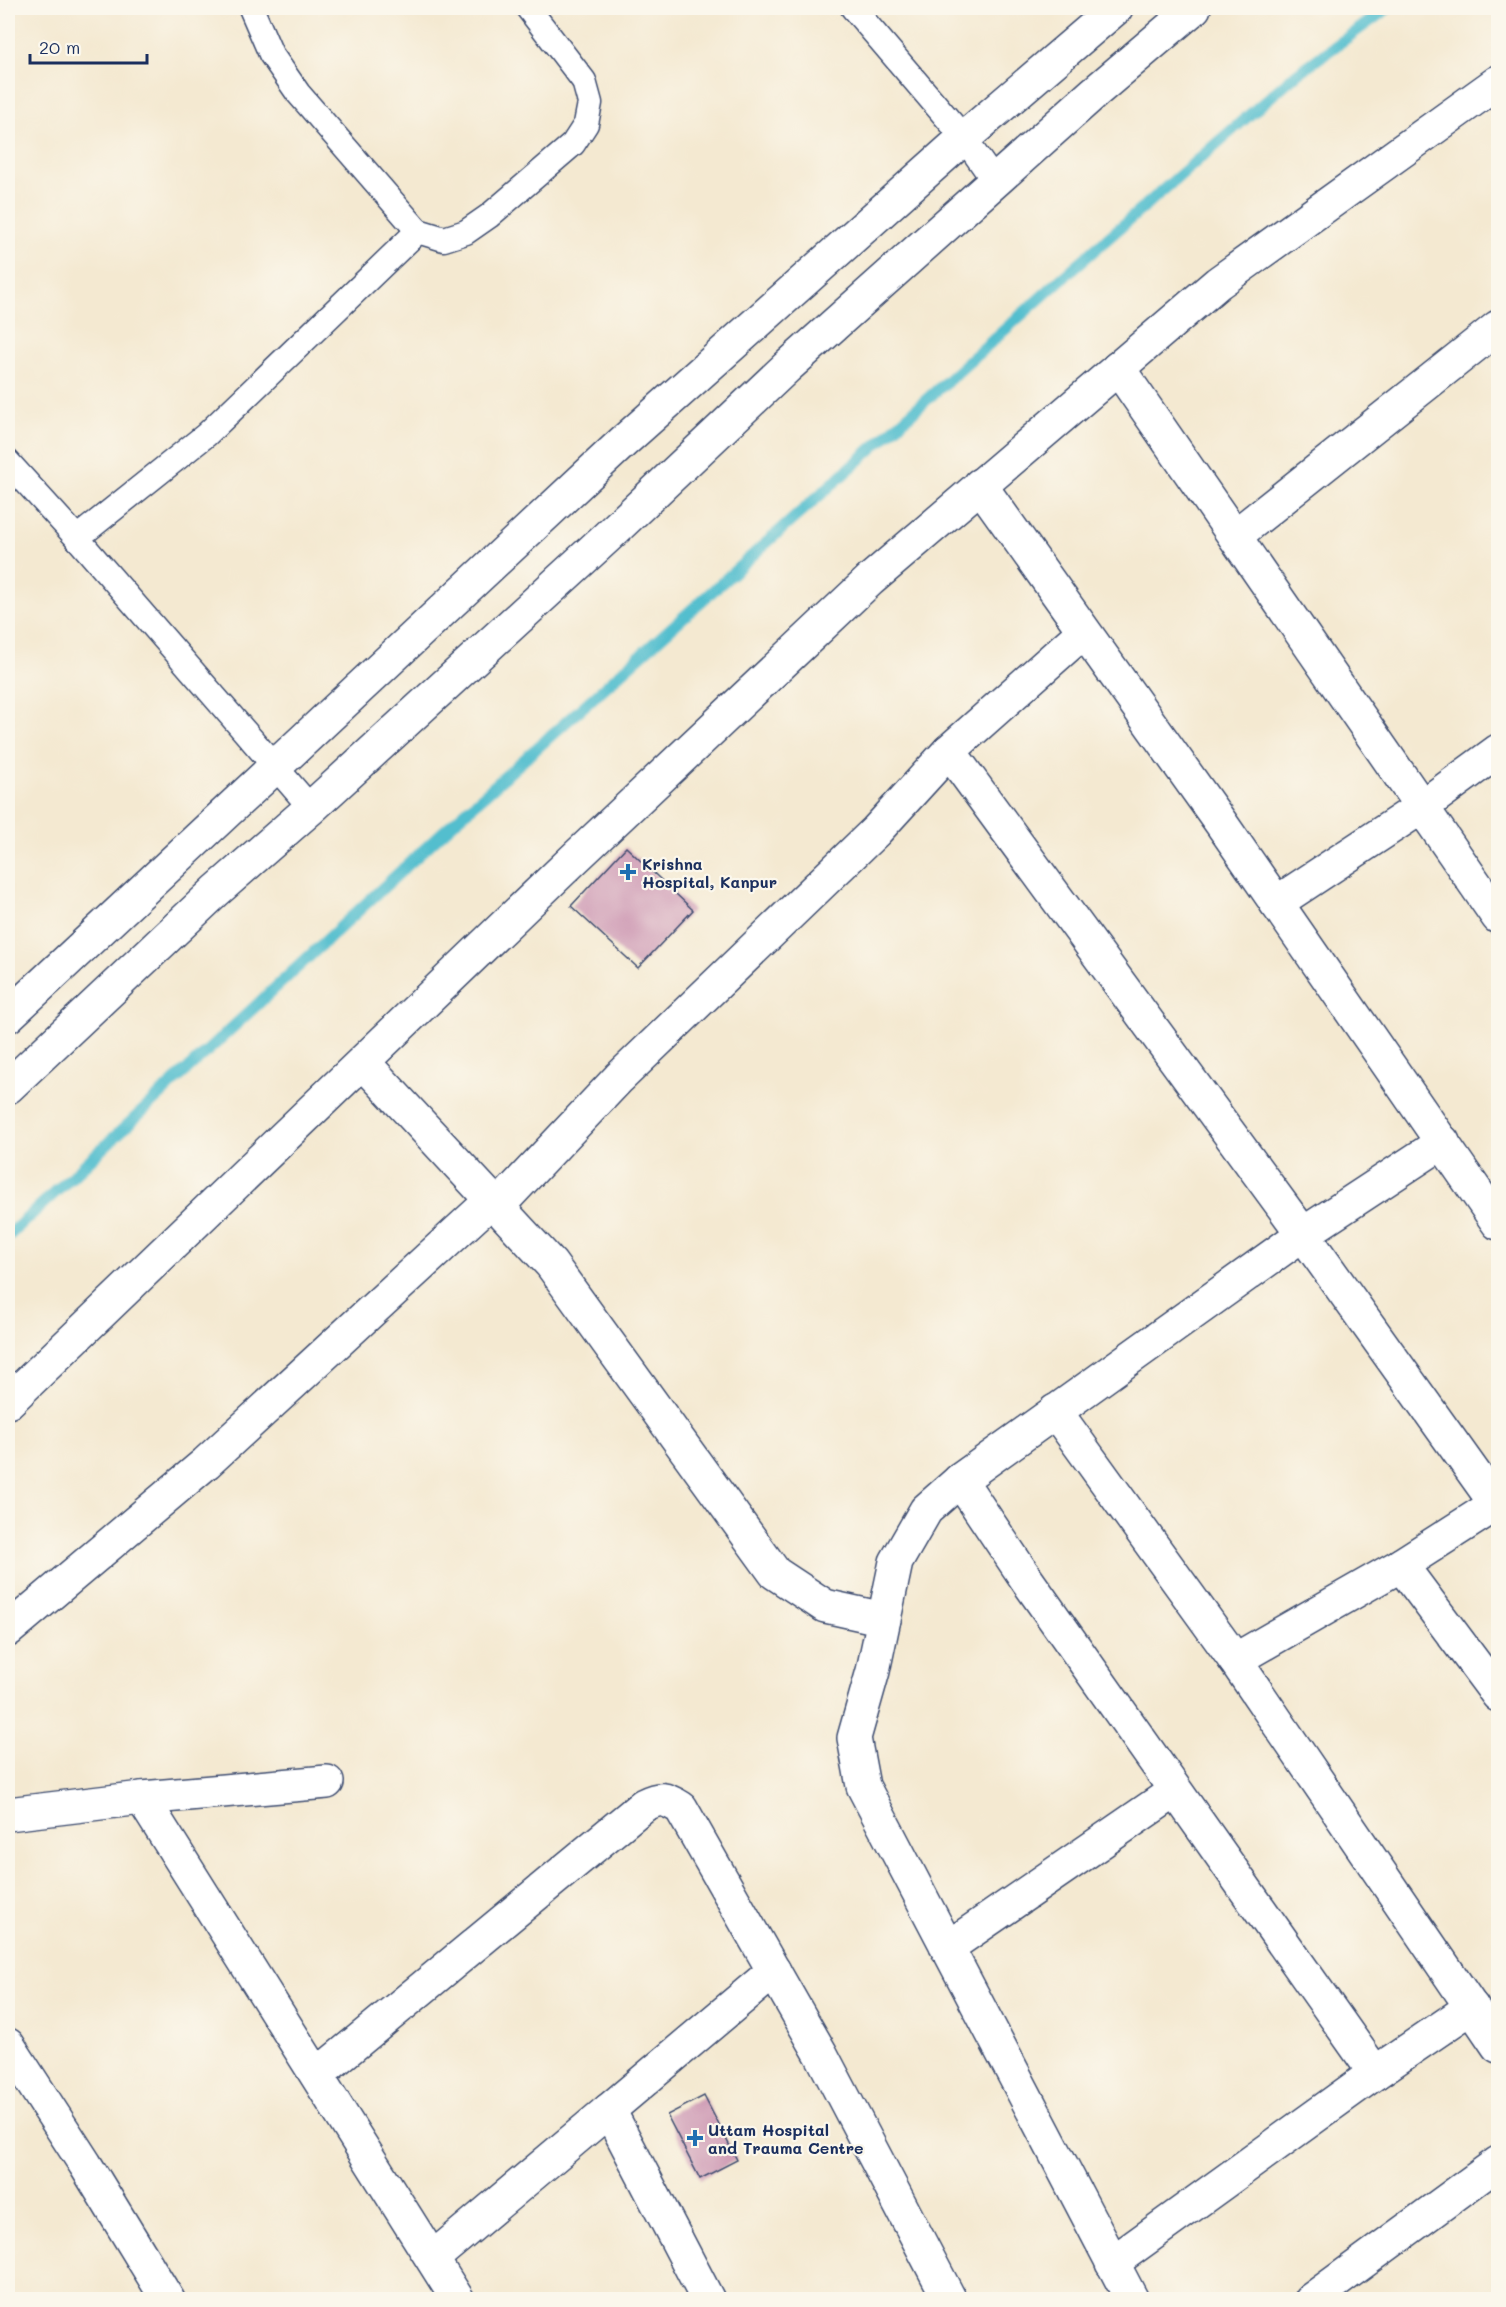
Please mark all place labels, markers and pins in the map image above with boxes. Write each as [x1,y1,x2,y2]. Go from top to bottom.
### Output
place label: Krishna Hospital, Kanpur [642,853,777,892]
marker: Krishna Hospital, Kanpur [619,863,637,881]
place label: Uttam Hospital and Trauma Centre [708,2119,864,2158]
marker: Uttam Hospital and Trauma Centre [686,2129,704,2147]

